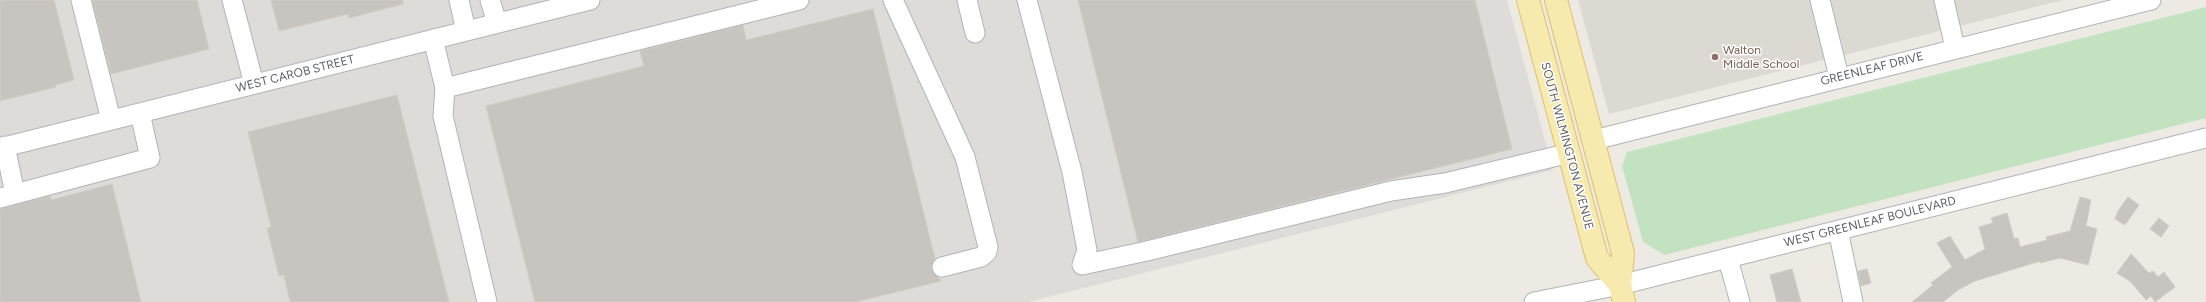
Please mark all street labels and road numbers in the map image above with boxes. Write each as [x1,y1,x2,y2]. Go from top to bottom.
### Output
street label: GREENLEAF DRIVE [1819,49,1925,89]
street label: WEST CAROB STREET [234,52,356,96]
street label: SOUTH WILMINGTON AVENUE [1538,61,1596,231]
street label: WEST GREENLEAF BOULEVARD [1782,194,1958,250]

